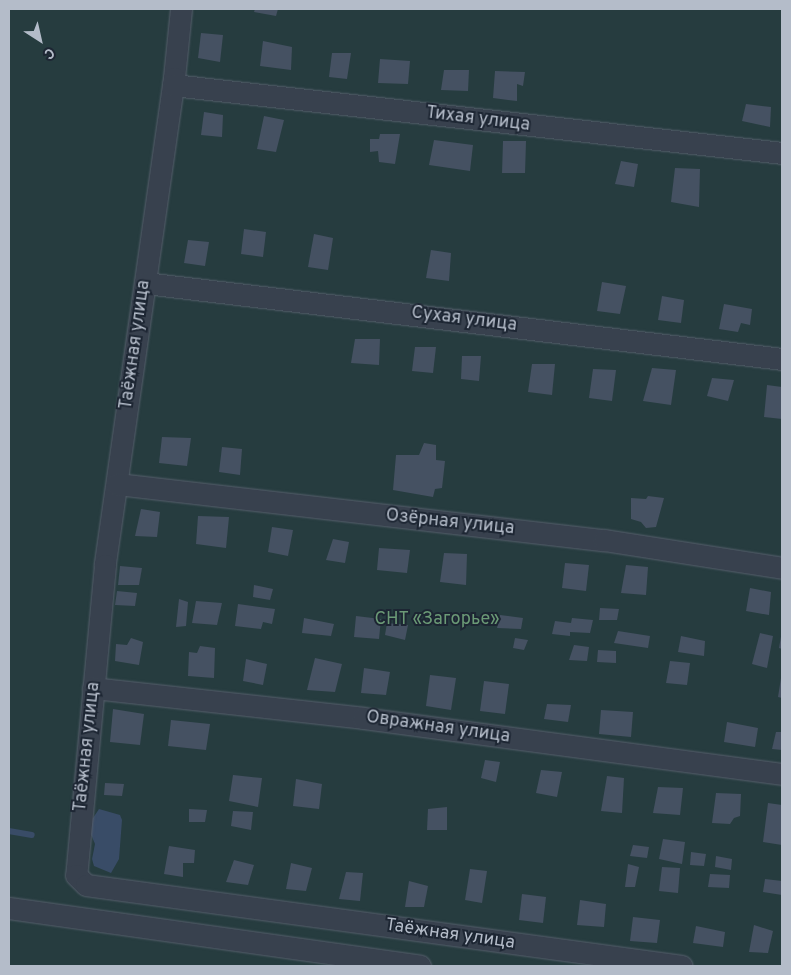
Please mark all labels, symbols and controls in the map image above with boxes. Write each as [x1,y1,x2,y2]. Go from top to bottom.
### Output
north arrow [15,15,65,65]
text: С [40,43,57,62]
street label: Тихая улица [425,103,531,137]
street label: Таёжная улица [116,279,156,411]
street label: Сухая улица [410,303,518,337]
street label: Озёрная улица [385,506,515,540]
park label: СНТ «Загорье» [374,609,500,631]
street label: Таёжная улица [70,681,106,813]
street label: Овражная улица [365,707,511,749]
street label: Таёжная улица [384,915,516,955]

